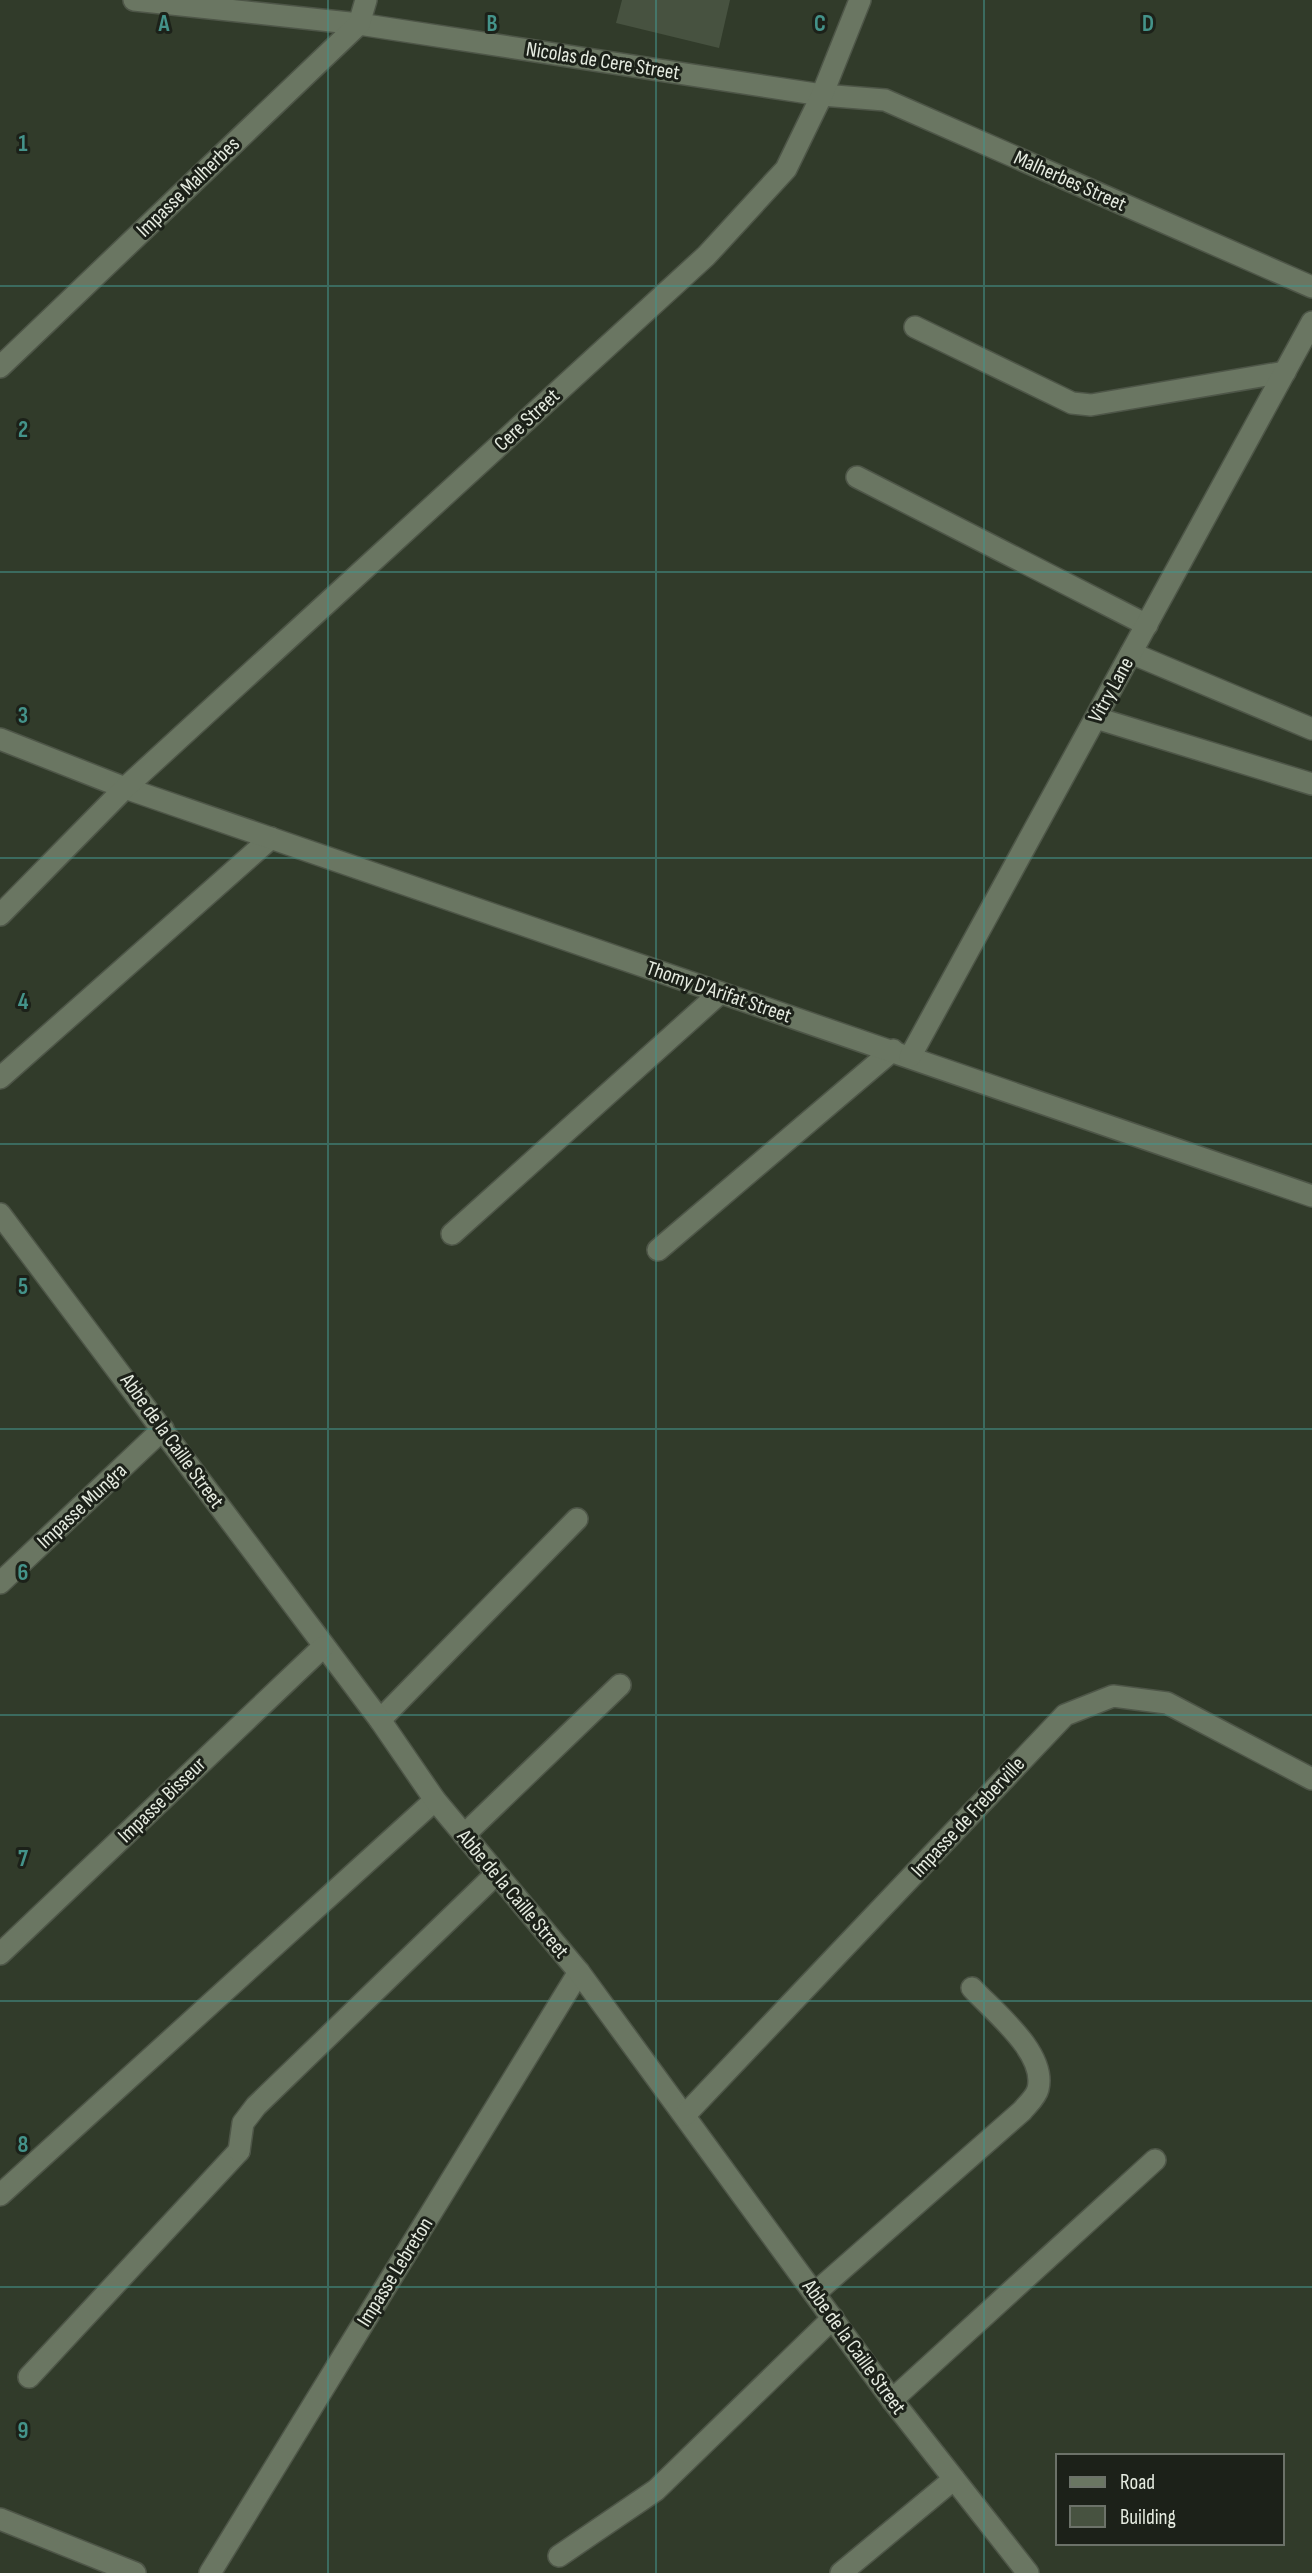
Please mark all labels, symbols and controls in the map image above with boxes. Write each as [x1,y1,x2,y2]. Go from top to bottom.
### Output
text: A [158,10,171,38]
text: B [487,10,498,38]
text: C [814,10,826,38]
text: D [1142,10,1154,38]
street label: Nicolas de Cere Street [524,37,682,85]
text: 1 [18,130,28,158]
street label: Impasse Malherbes [131,132,245,242]
street label: Malherbes Street [1010,145,1130,217]
street label: Cere Street [489,383,565,457]
text: 2 [18,416,28,444]
street label: Vitry Lane [1083,653,1139,727]
text: 3 [18,702,28,730]
street label: Thomy D'Arifat Street [643,955,795,1029]
text: 4 [18,988,29,1016]
text: 5 [18,1273,28,1301]
street label: Abbe de la Caille Street [114,1368,229,1513]
street label: Impasse Mungra [32,1458,132,1554]
text: 6 [18,1559,28,1587]
street label: Impasse Bisseur [113,1752,211,1848]
street label: Impasse de Freberville [906,1752,1030,1882]
street label: Abbe de la Caille Street [451,1824,574,1963]
text: 7 [18,1845,28,1873]
text: 8 [18,2131,29,2159]
street label: Impasse Lebreton [352,2213,438,2331]
street label: Abbe de la Caille Street [796,2274,911,2419]
text: 9 [18,2417,28,2445]
legend [1056,2454,1284,2545]
text: Road [1120,2470,1155,2495]
text: Building [1120,2505,1176,2530]

